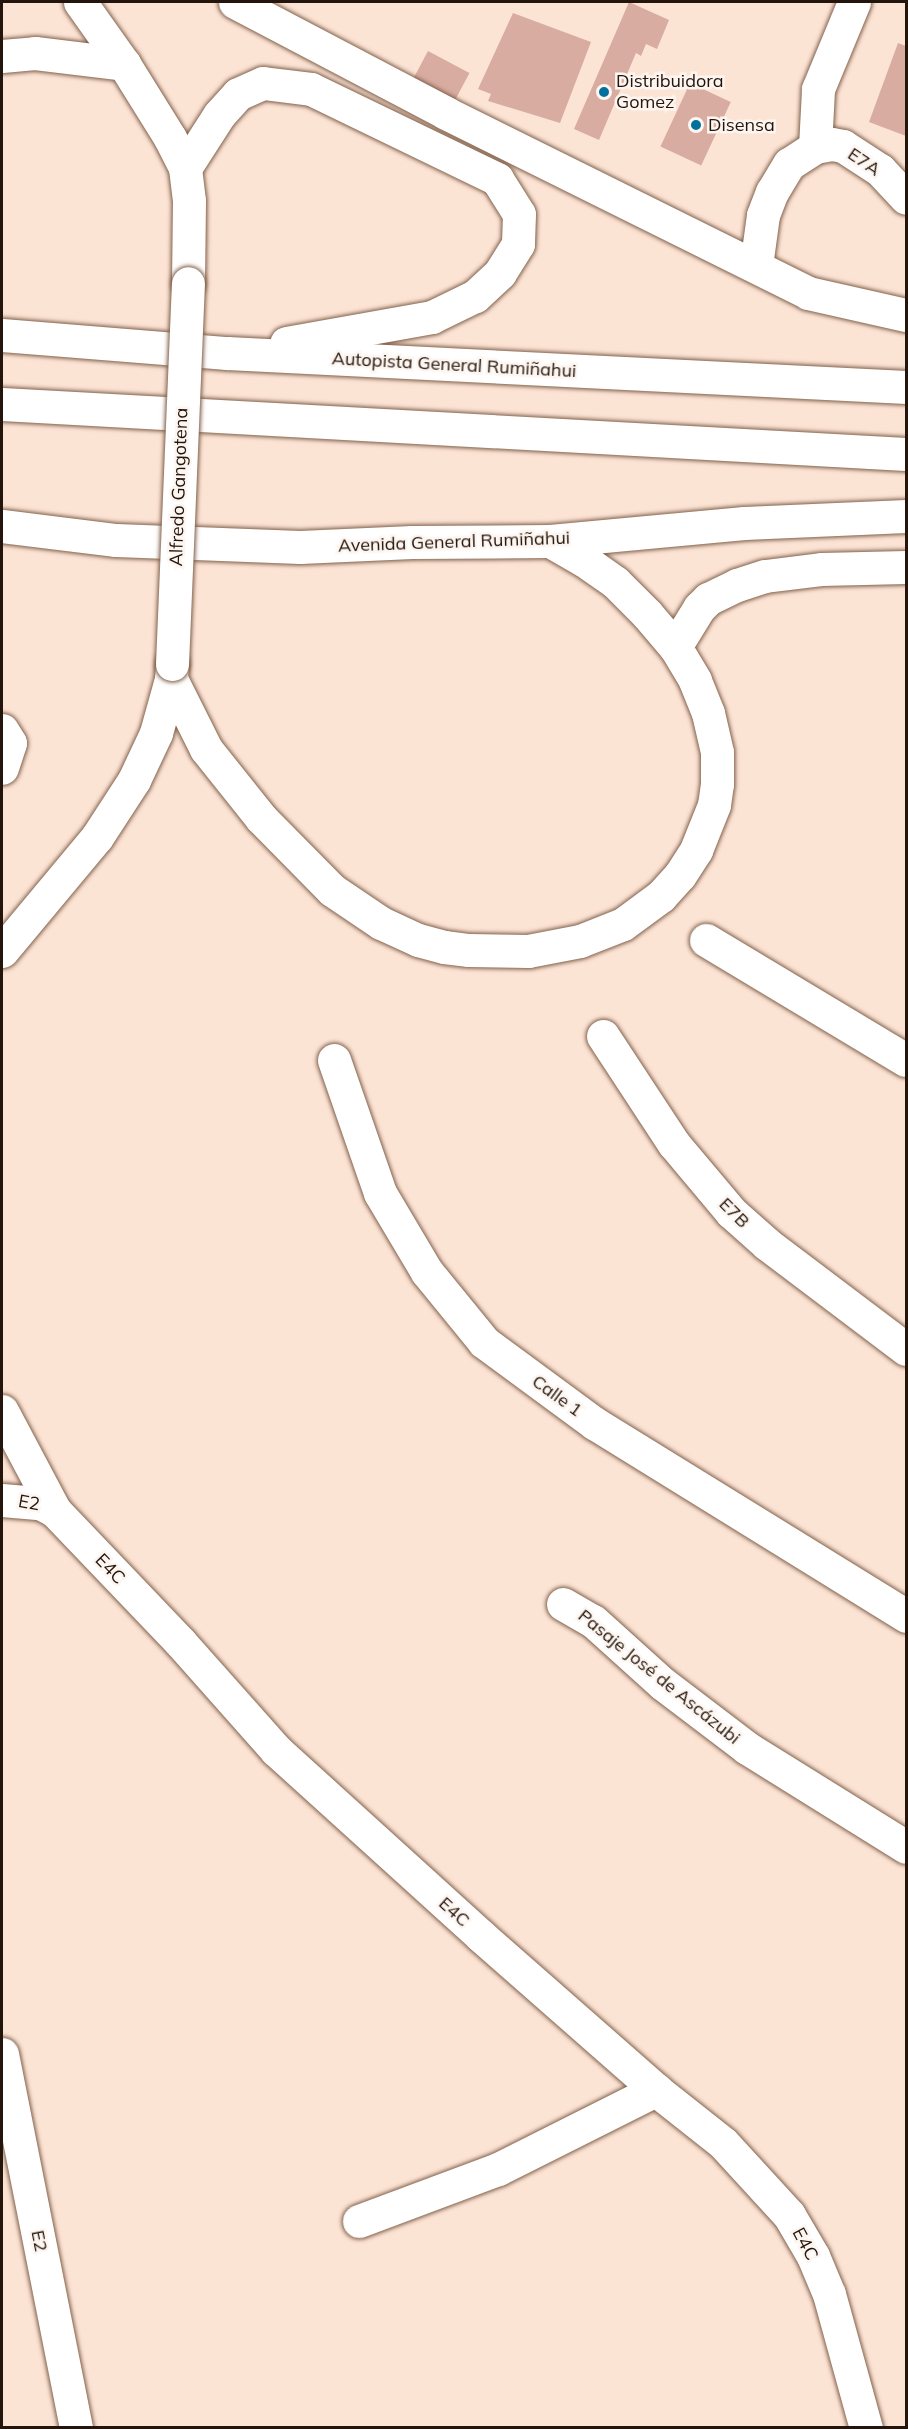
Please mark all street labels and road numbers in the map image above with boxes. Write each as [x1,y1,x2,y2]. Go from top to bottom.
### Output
street label: E7A [844,143,884,181]
street label: Autopista General Rumiñahui [331,348,577,382]
street label: Alfredo Gangotena [165,407,193,567]
street label: Avenida General Rumiñahui [338,527,570,557]
street label: E7B [714,1193,754,1233]
street label: Calle 1 [528,1371,586,1421]
street label: E2 [17,1491,41,1515]
street label: E4C [91,1549,129,1589]
street label: Pasaje José de Ascázubi [574,1605,744,1749]
street label: E4C [434,1893,474,1931]
street label: E4C [788,2224,822,2264]
street label: E2 [26,2228,52,2254]

